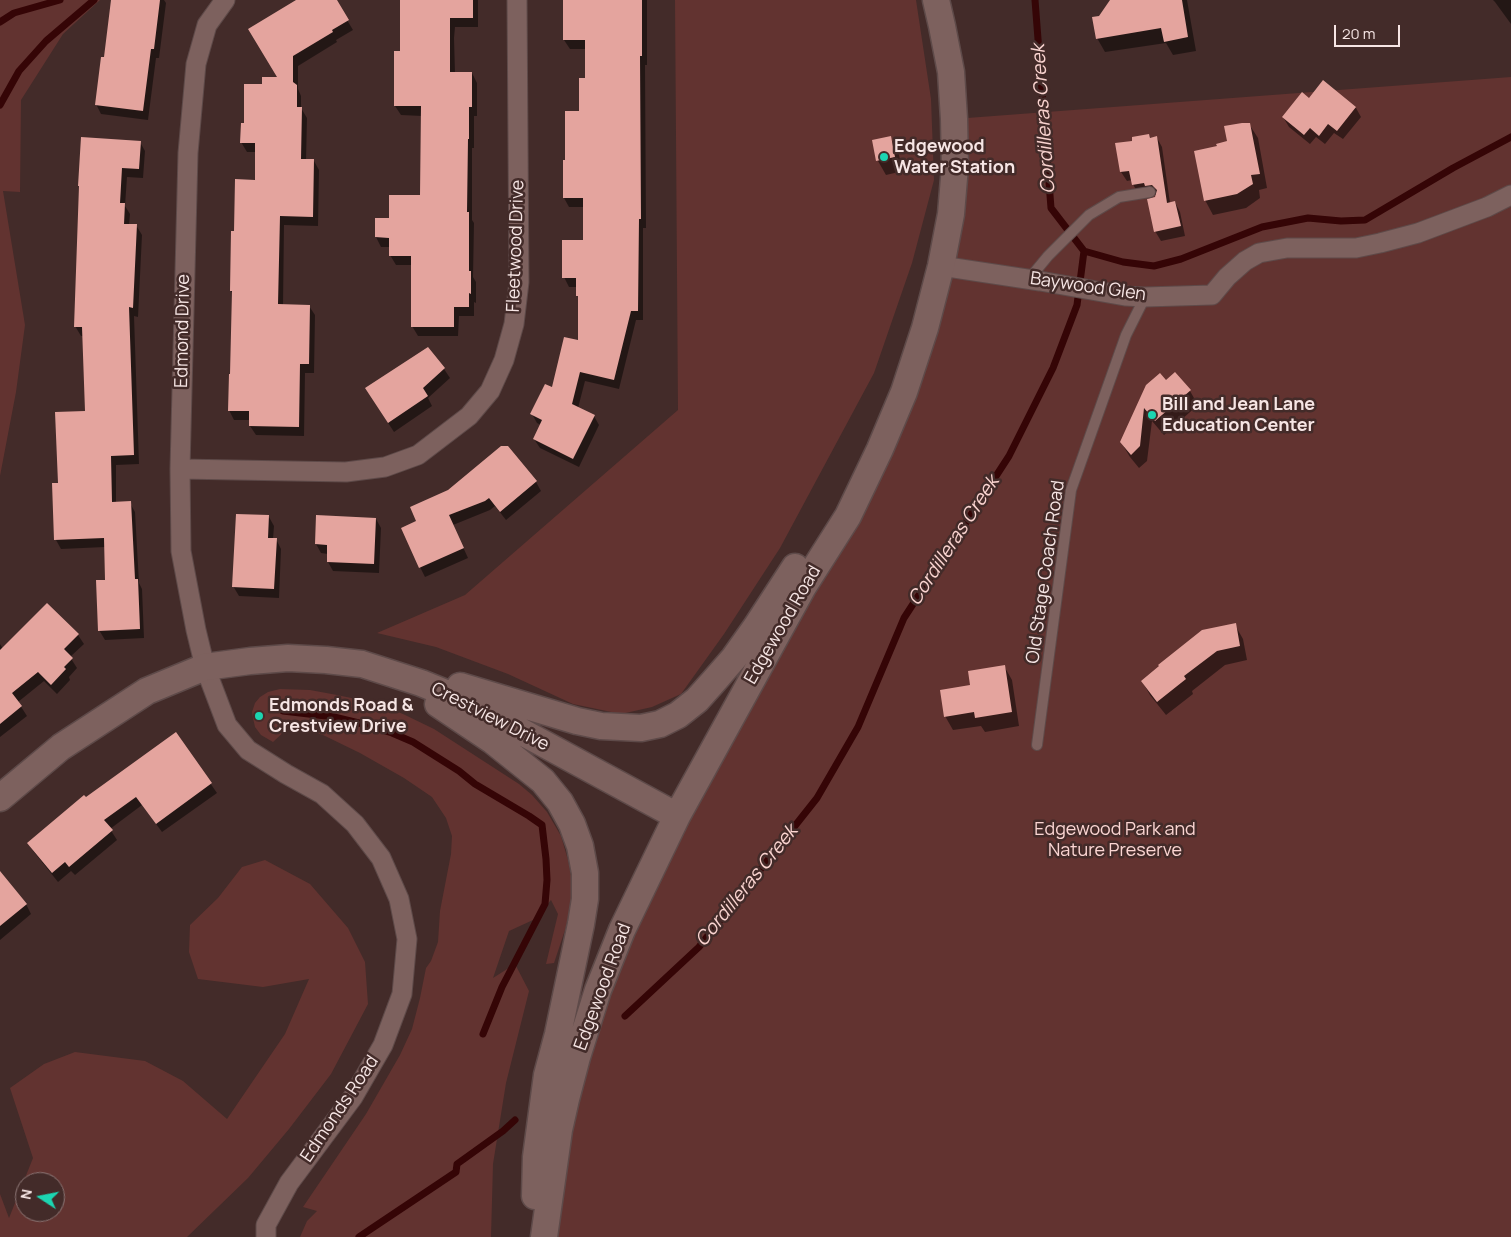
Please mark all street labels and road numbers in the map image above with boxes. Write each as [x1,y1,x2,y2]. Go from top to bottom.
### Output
street label: Fleetwood Drive [503,179,529,313]
street label: Baywood Glen [1029,268,1147,306]
street label: Edmond Drive [171,274,195,388]
street label: Old Stage Coach Road [1022,479,1070,665]
street label: Edgewood Road [740,562,826,688]
street label: Crestview Drive [427,678,553,756]
street label: Edgewood Road [570,921,636,1053]
street label: Edmonds Road [296,1052,384,1166]

